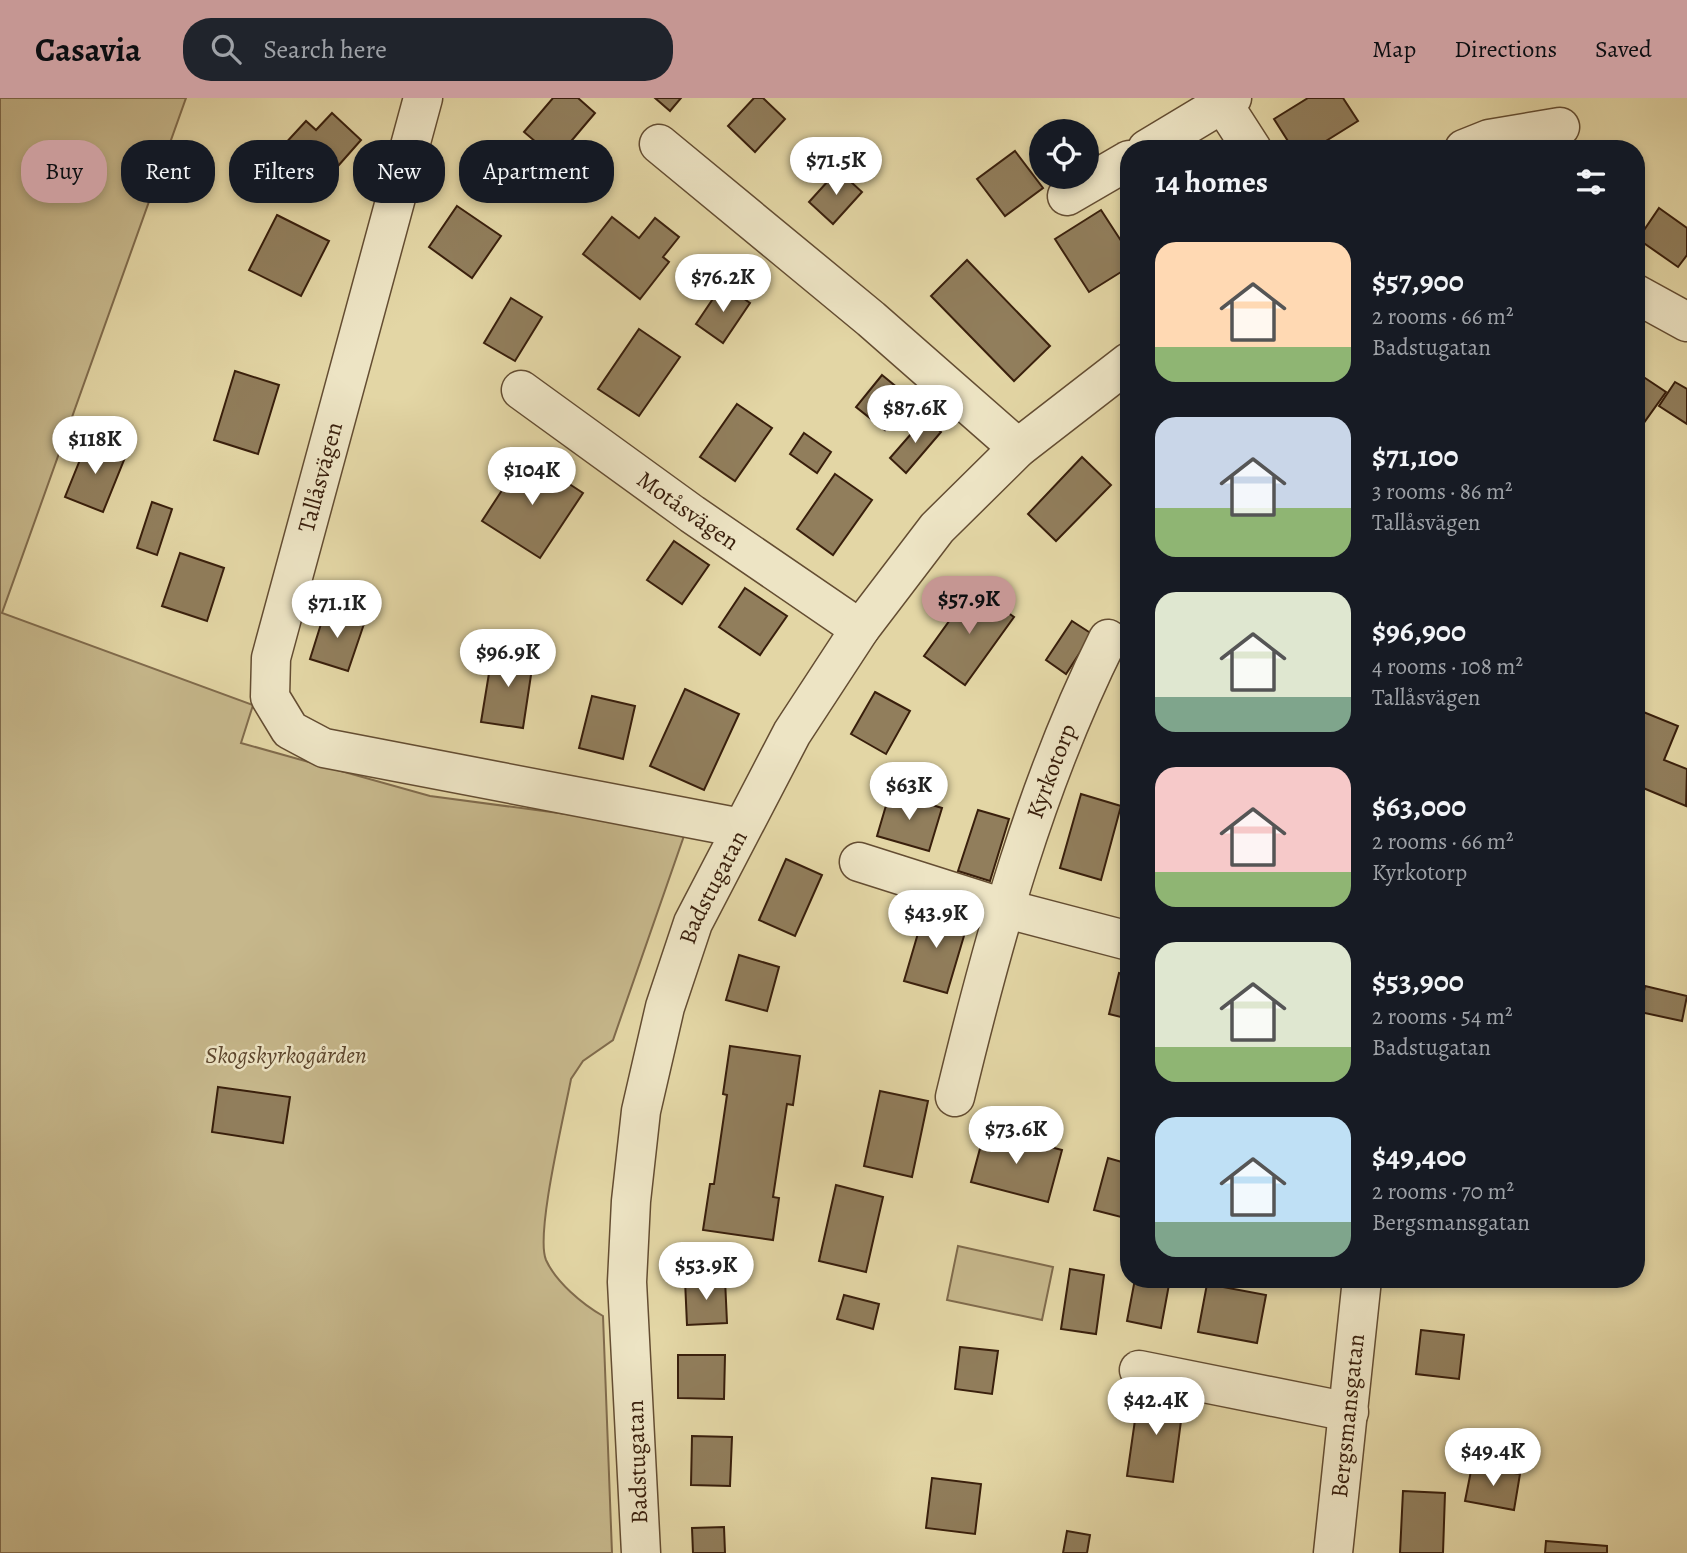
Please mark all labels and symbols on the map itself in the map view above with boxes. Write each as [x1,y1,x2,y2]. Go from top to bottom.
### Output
pin: $71.5K [779,138,893,197]
pin: $76.2K [666,254,780,314]
pin: $87.6K [858,386,972,445]
pin: $118K [46,416,144,476]
street label: Tallåsvägen [290,418,350,536]
pin: $104K [483,448,581,507]
street label: Motåsvägen [631,463,745,558]
pin: $57.9K [912,576,1026,636]
pin: $71.1K [280,580,394,640]
pin: $96.9K [451,630,565,689]
street label: Kyrkotorp [1019,719,1084,823]
pin: $63K [868,762,950,822]
street label: Badstugatan [671,824,755,948]
pin: $43.9K [879,890,993,950]
park label: Skogskyrkogården [205,1039,367,1071]
pin: $73.6K [959,1107,1073,1166]
pin: $53.9K [649,1242,763,1302]
street label: Bergsmansgatan [1323,1332,1372,1499]
pin: $42.4K [1099,1378,1213,1437]
street label: Badstugatan [619,1399,655,1525]
pin: $49.4K [1436,1428,1550,1488]

